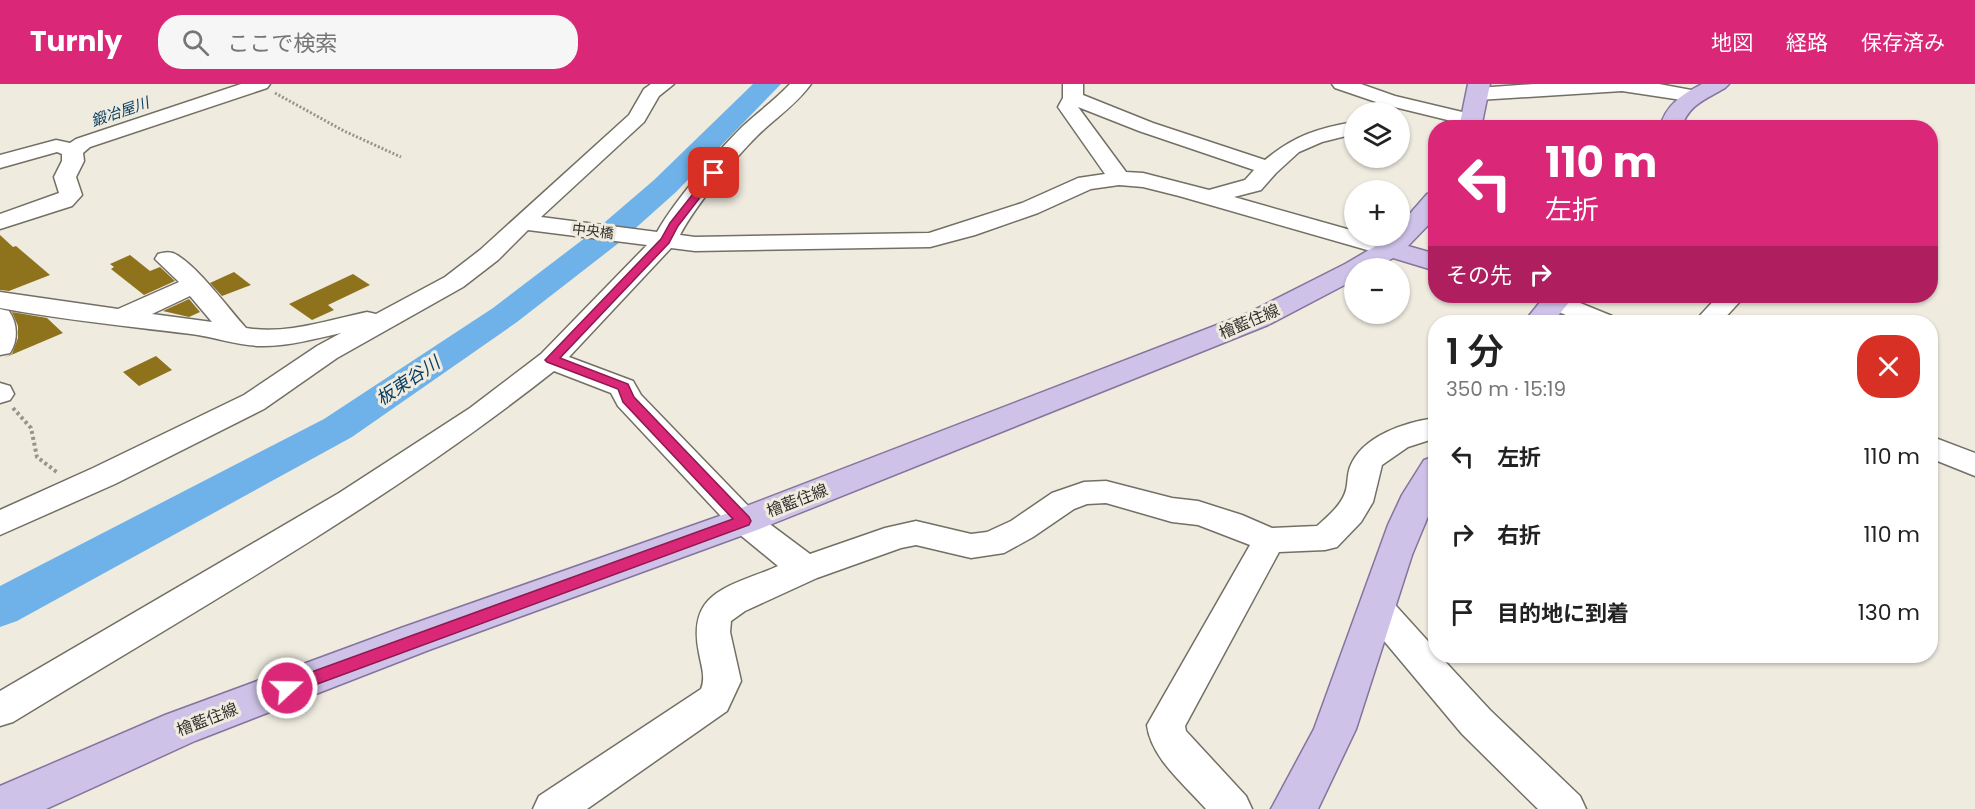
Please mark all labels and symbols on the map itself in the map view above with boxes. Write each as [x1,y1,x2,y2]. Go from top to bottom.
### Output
water label: 鍛冶屋川 [88,91,154,131]
pin [688,147,739,198]
street label: 中央橋 [571,219,615,243]
street label: 檜藍住線 [1215,298,1283,345]
water label: 板東谷川 [371,349,446,411]
street label: 檜藍住線 [763,478,831,523]
position arrow [255,656,319,720]
street label: 檜藍住線 [173,697,241,742]

